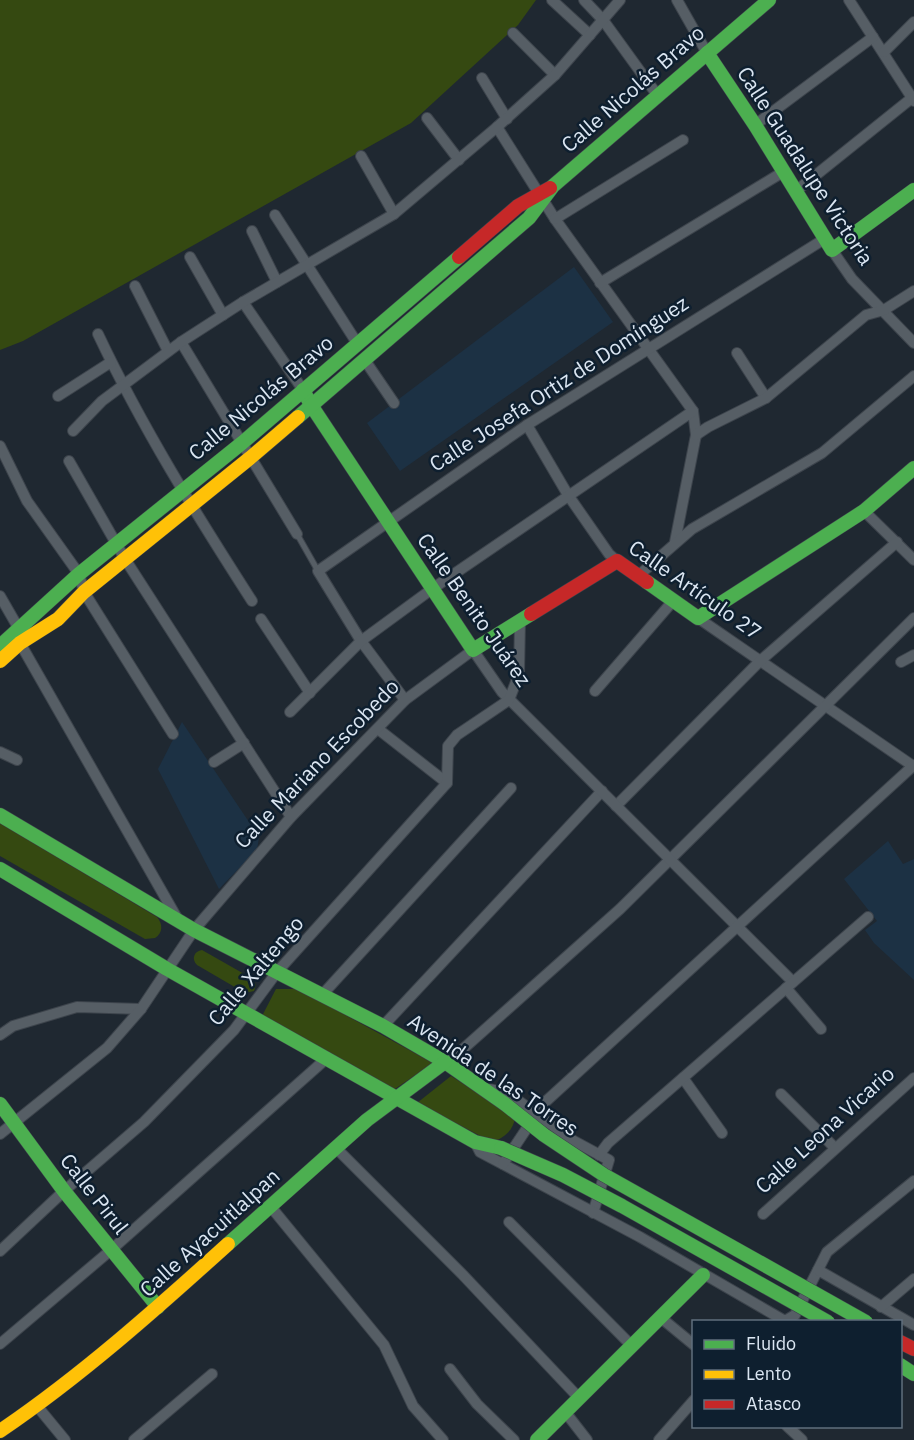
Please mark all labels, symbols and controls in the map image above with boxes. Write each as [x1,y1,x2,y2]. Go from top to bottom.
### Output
street label: Calle Nicolás Bravo [555,18,710,158]
street label: Calle Guadalupe Victoria [731,61,881,270]
street label: Calle Josefa Ortiz de Domínguez [424,289,694,478]
street label: Calle Nicolás Bravo [182,328,339,466]
street label: Calle Benito Juárez [411,527,538,692]
street label: Calle Artículo 27 [624,533,768,645]
street label: Calle Mariano Escobedo [228,672,405,854]
street label: Calle Xaltengo [201,910,309,1031]
street label: Avenida de las Torres [403,1007,585,1142]
street label: Calle Leona Vicario [749,1059,900,1199]
street label: Calle Pirul [54,1147,135,1240]
street label: Calle Ayacuitlalpan [133,1162,285,1303]
legend [692,1320,902,1428]
text: Fluido [746,1332,796,1355]
text: Lento [746,1362,791,1385]
text: Atasco [746,1392,801,1415]

